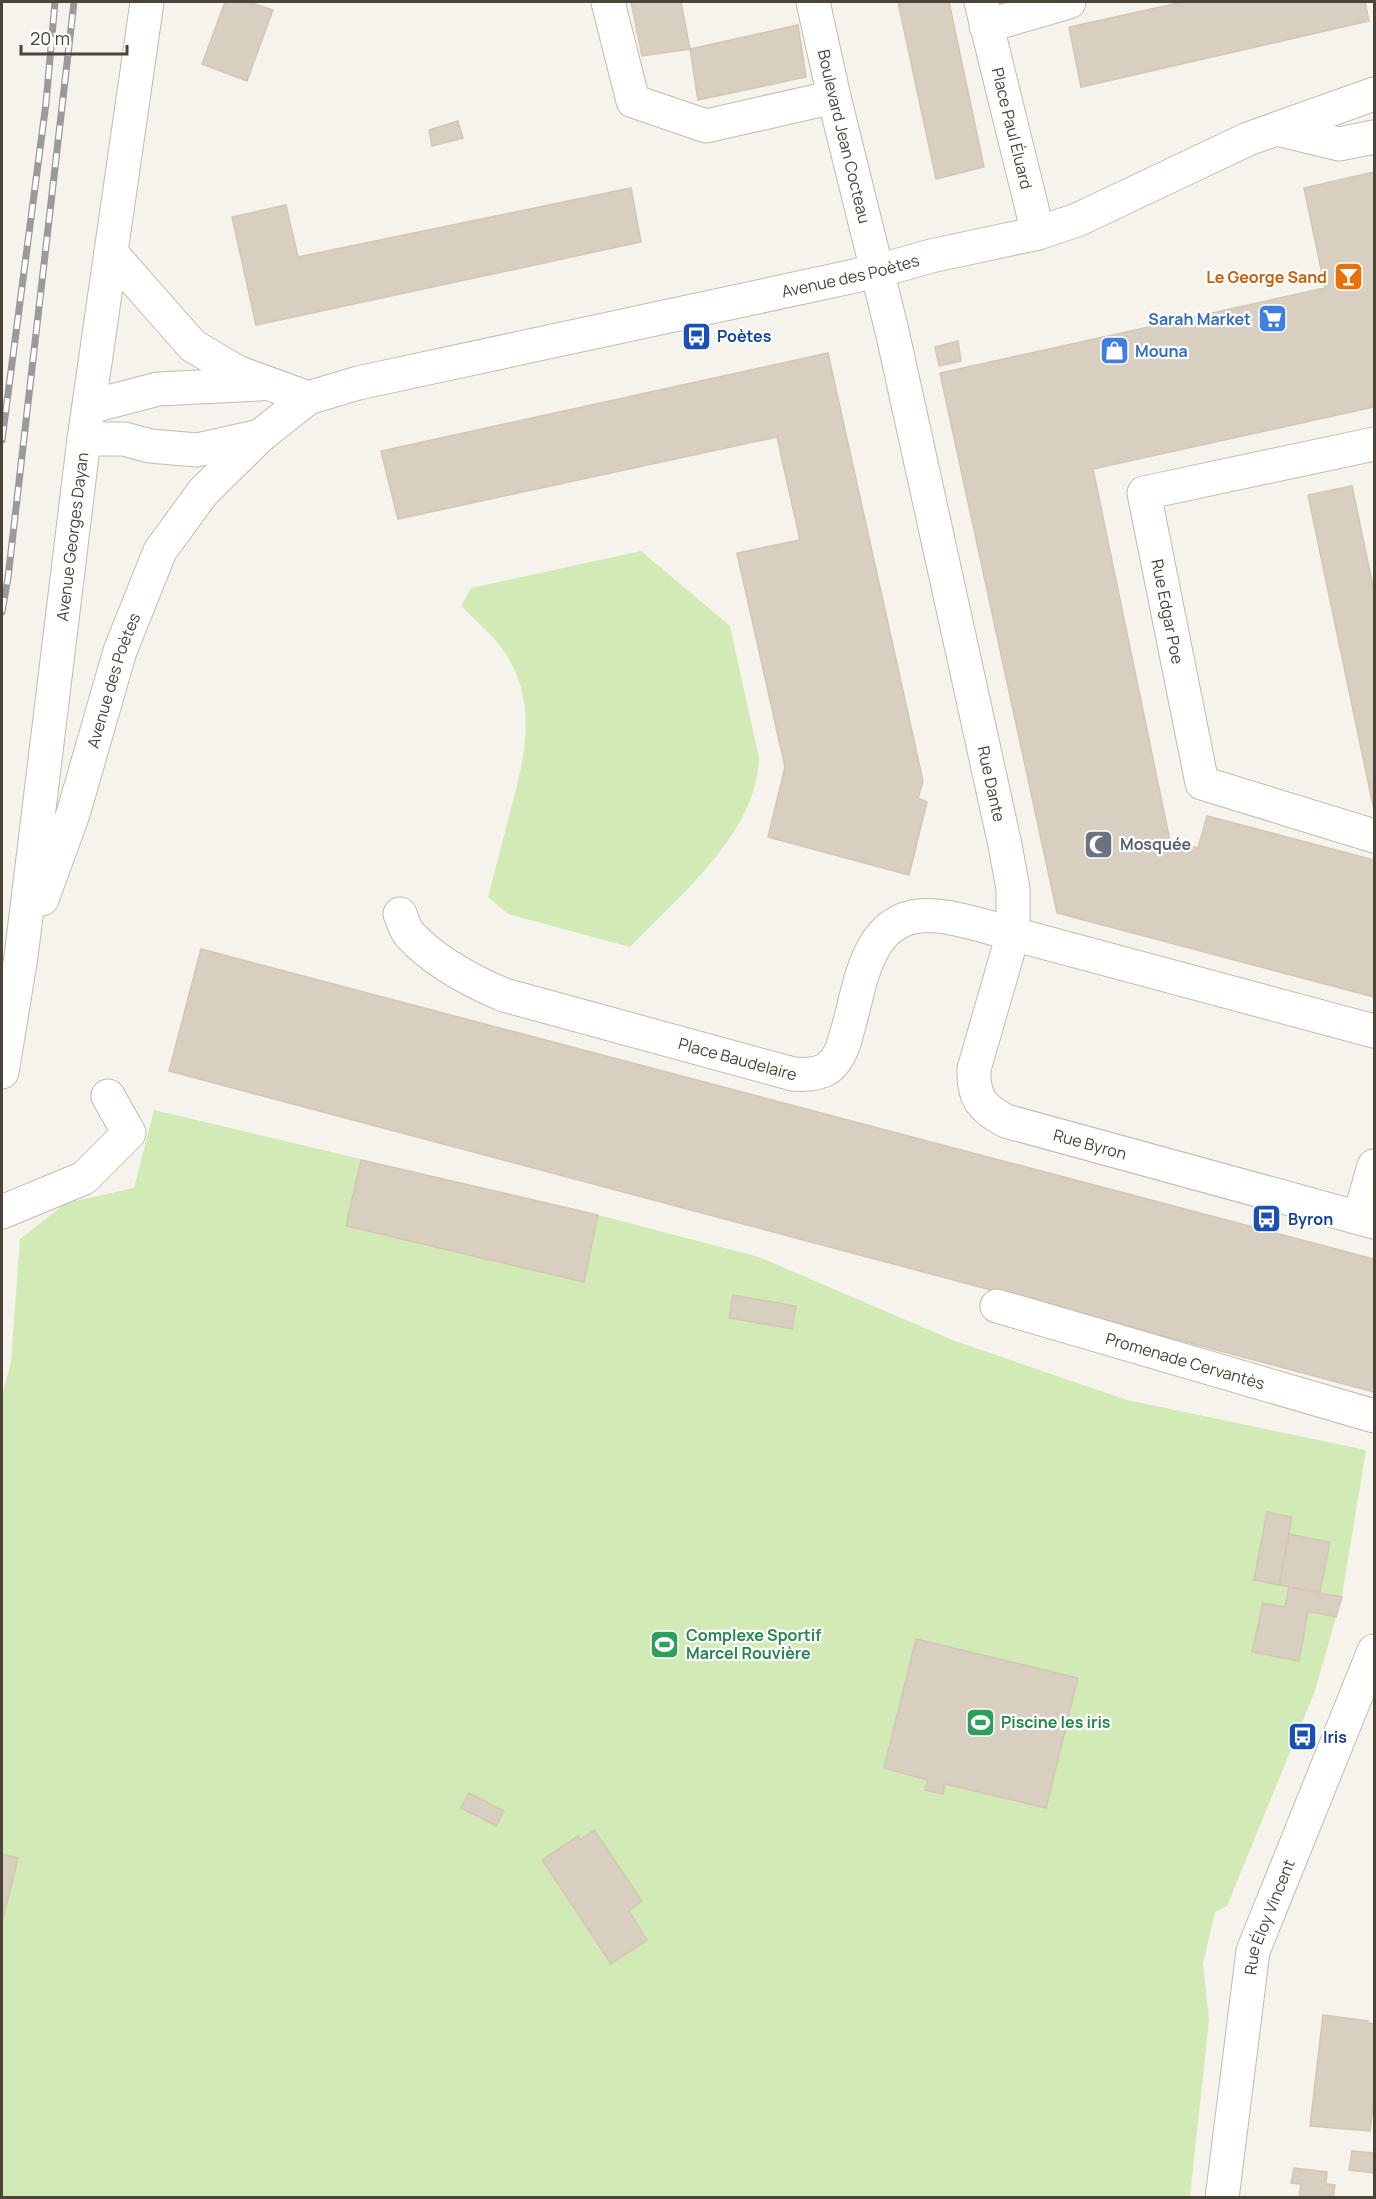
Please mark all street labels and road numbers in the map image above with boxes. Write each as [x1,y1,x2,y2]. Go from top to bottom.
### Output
street label: Boulevard Jean Cocteau [813,47,876,226]
street label: Place Paul Éluard [987,65,1038,191]
street label: Avenue des Poètes [780,249,922,302]
street label: Avenue Georges Dayan [51,451,93,622]
street label: Rue Edgar Poe [1146,557,1189,666]
street label: Avenue des Poètes [82,610,145,751]
street label: Rue Dante [973,744,1011,824]
street label: Place Baudelaire [676,1032,799,1086]
street label: Rue Byron [1051,1124,1129,1165]
street label: Promenade Cervantès [1103,1327,1267,1395]
street label: Rue Éloy Vincent [1239,1856,1300,1976]

